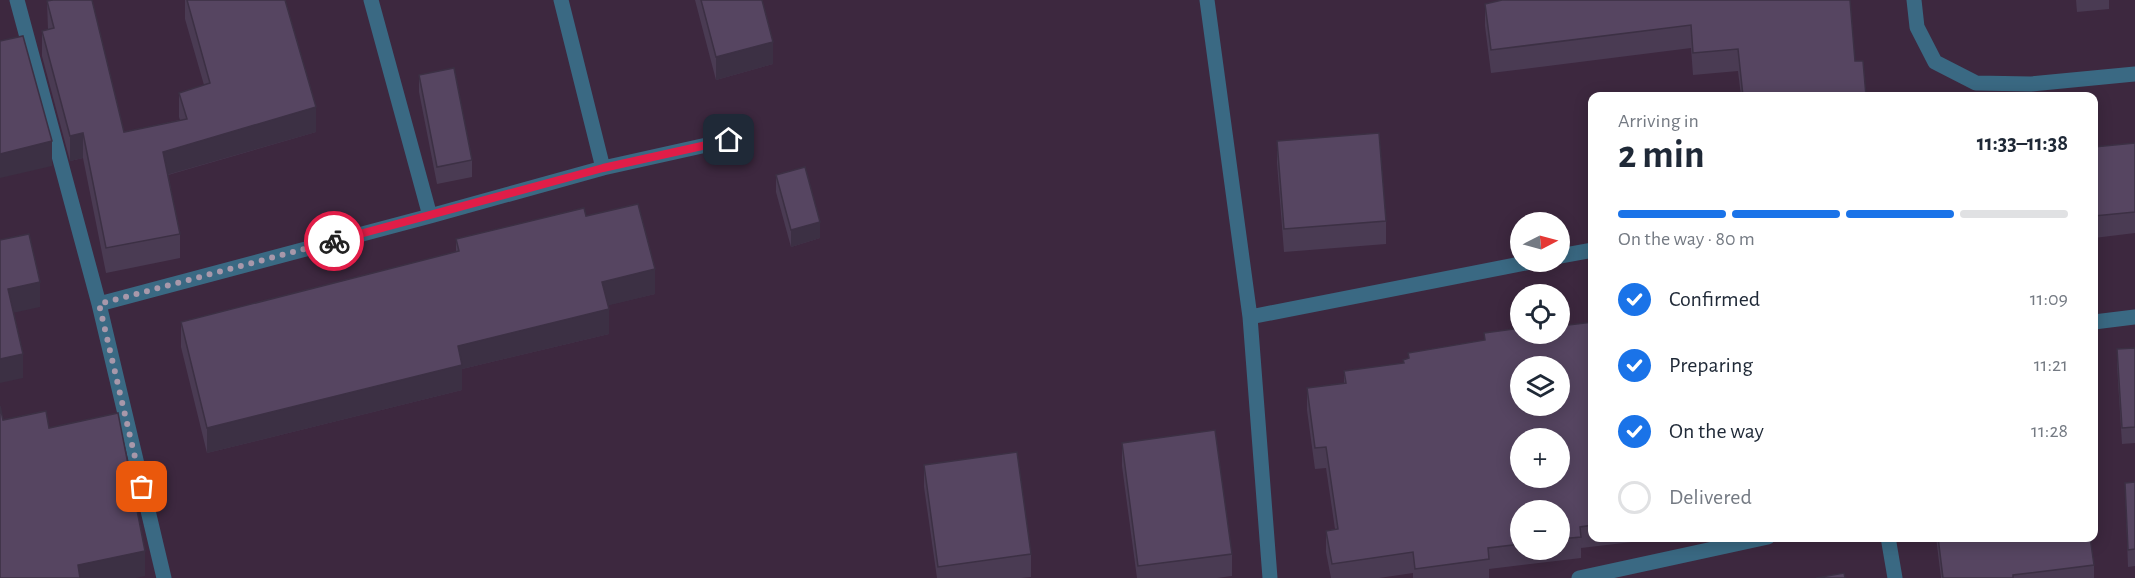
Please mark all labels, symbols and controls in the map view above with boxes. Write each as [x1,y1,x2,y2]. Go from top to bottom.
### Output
text: Arriving in [1618,111,1699,131]
pin [703,114,754,165]
icon: home [712,123,745,156]
text: 11:33–11:38 [1977,132,2068,154]
text: 2 min [1618,136,1705,175]
courier [304,211,364,271]
north arrow [1510,212,1570,272]
map controls [1510,212,1570,560]
icon: bike [318,225,351,258]
text: On the way · 80 m [1618,229,1755,249]
icon: check [1618,283,1651,316]
button: locate [1510,284,1570,344]
text: Confirmed [1669,288,1760,310]
text: 11:09 [2030,289,2068,309]
icon: check [1618,349,1651,382]
text: Preparing [1669,354,1753,376]
text: 11:21 [2034,355,2068,375]
button: layers [1510,356,1570,416]
icon: check [1618,415,1651,448]
text: On the way [1669,420,1764,442]
text: 11:28 [2031,421,2068,441]
button: + [1510,428,1570,488]
pin [116,461,167,512]
icon: bag [125,470,158,503]
text: Delivered [1669,486,1752,508]
button: − [1510,500,1570,560]

